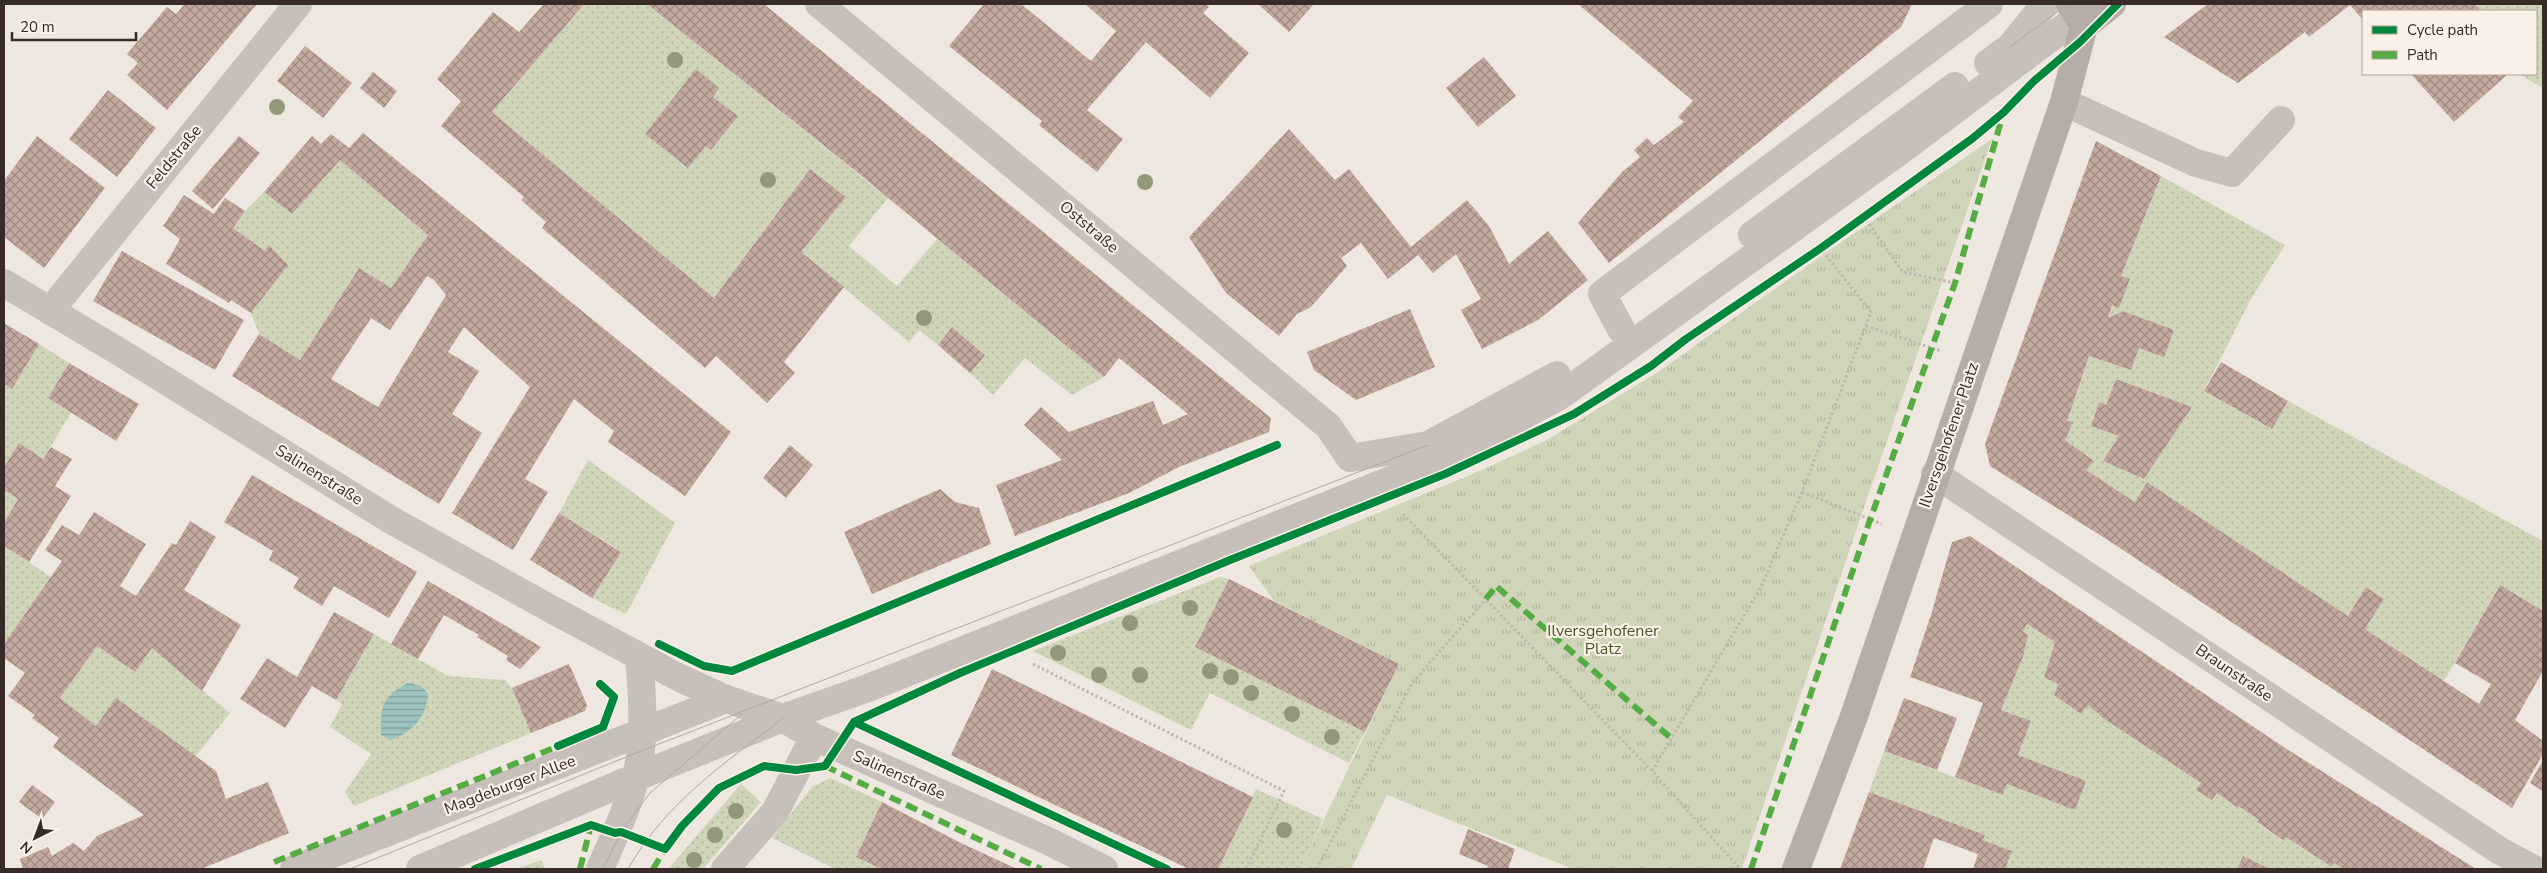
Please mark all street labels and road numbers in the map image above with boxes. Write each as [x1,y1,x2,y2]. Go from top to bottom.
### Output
street label: Feldstraße [141,120,207,194]
street label: Oststraße [1055,196,1123,258]
street label: Ilversgehofener Platz [1914,360,1984,510]
street label: Salinenstraße [271,439,367,511]
street label: Braunstraße [2191,639,2277,707]
street label: Salinenstraße [849,745,949,805]
street label: Magdeburger Allee [441,750,579,820]

